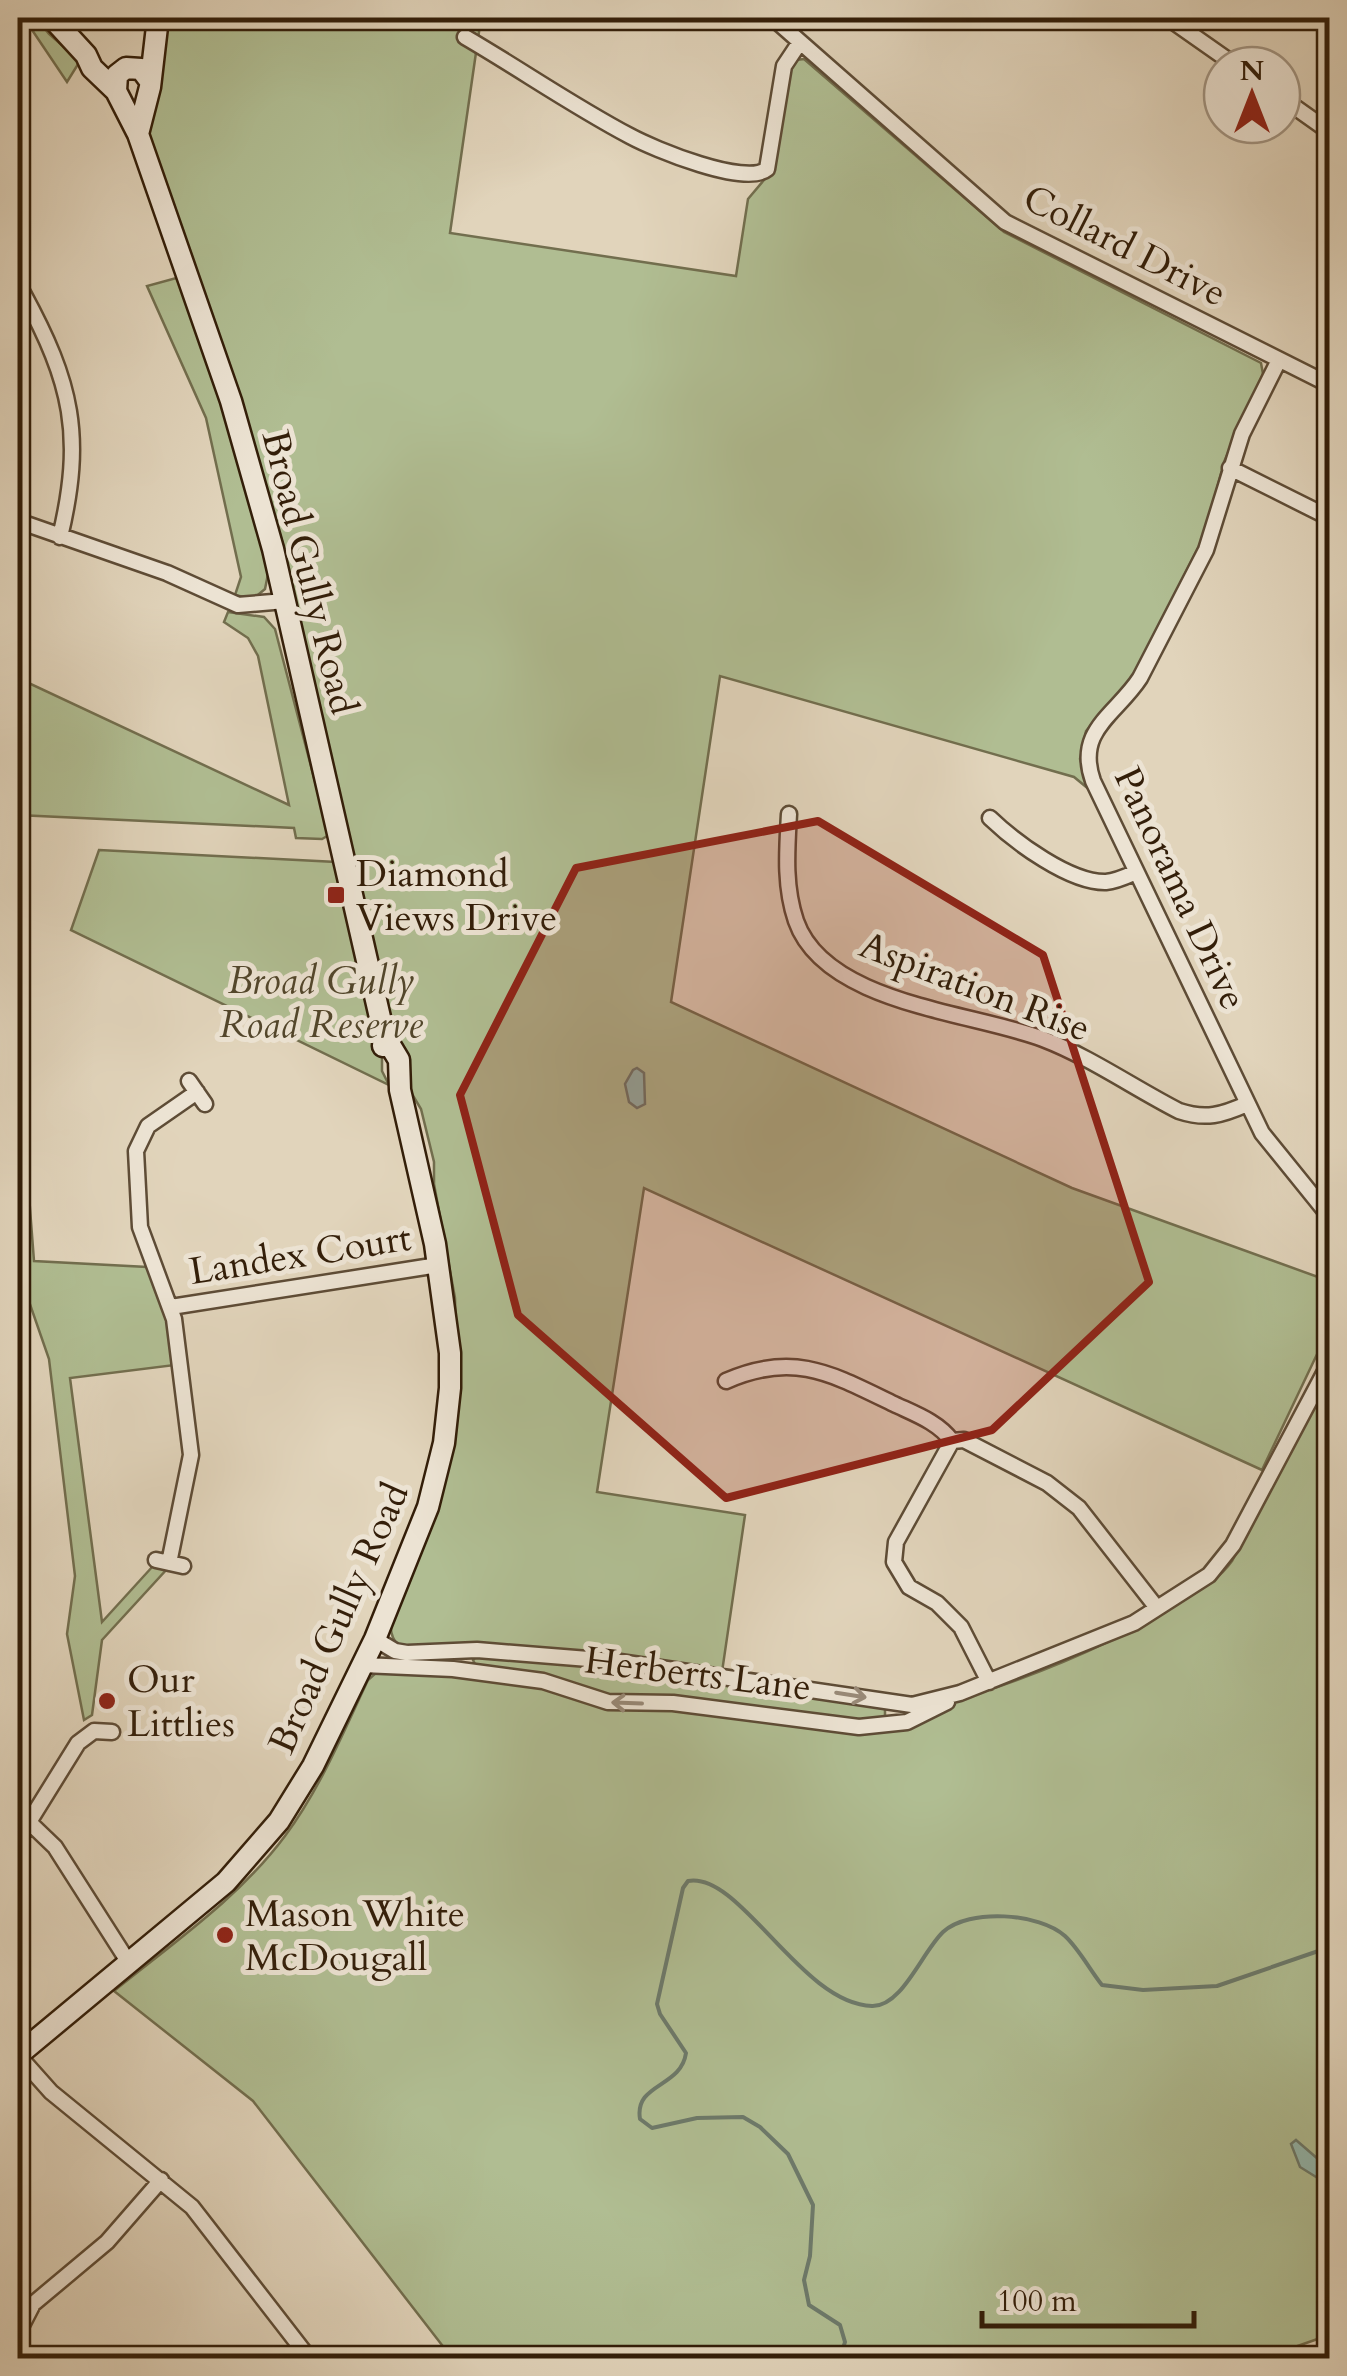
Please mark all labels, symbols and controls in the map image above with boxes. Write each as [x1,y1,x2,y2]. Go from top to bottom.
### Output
north arrow [1202,45,1302,145]
text: N [1240,52,1264,90]
street label: Collard Drive [1014,172,1235,319]
street label: Broad Gully Road [249,425,369,720]
street label: Panorama Drive [1101,759,1259,1018]
place label: Diamond Views Drive [356,848,557,944]
marker: Diamond Views Drive [325,884,347,906]
street label: Aspiration Rise [852,919,1097,1055]
park label: Broad Gully Road Reserve [219,955,423,1051]
street label: Landex Court [186,1212,415,1298]
street label: Broad Gully Road [256,1475,422,1762]
street label: Herberts Lane [582,1634,814,1714]
place label: Our Littlies [127,1654,235,1750]
one-way arrow [834,1687,866,1705]
marker: Our Littlies [96,1690,118,1712]
one-way arrow [612,1693,644,1712]
place label: Mason White McDougall [245,1888,465,1984]
marker: Mason White McDougall [214,1924,236,1946]
scale bar [982,2266,1194,2328]
text: 100 m [997,2281,1077,2322]

